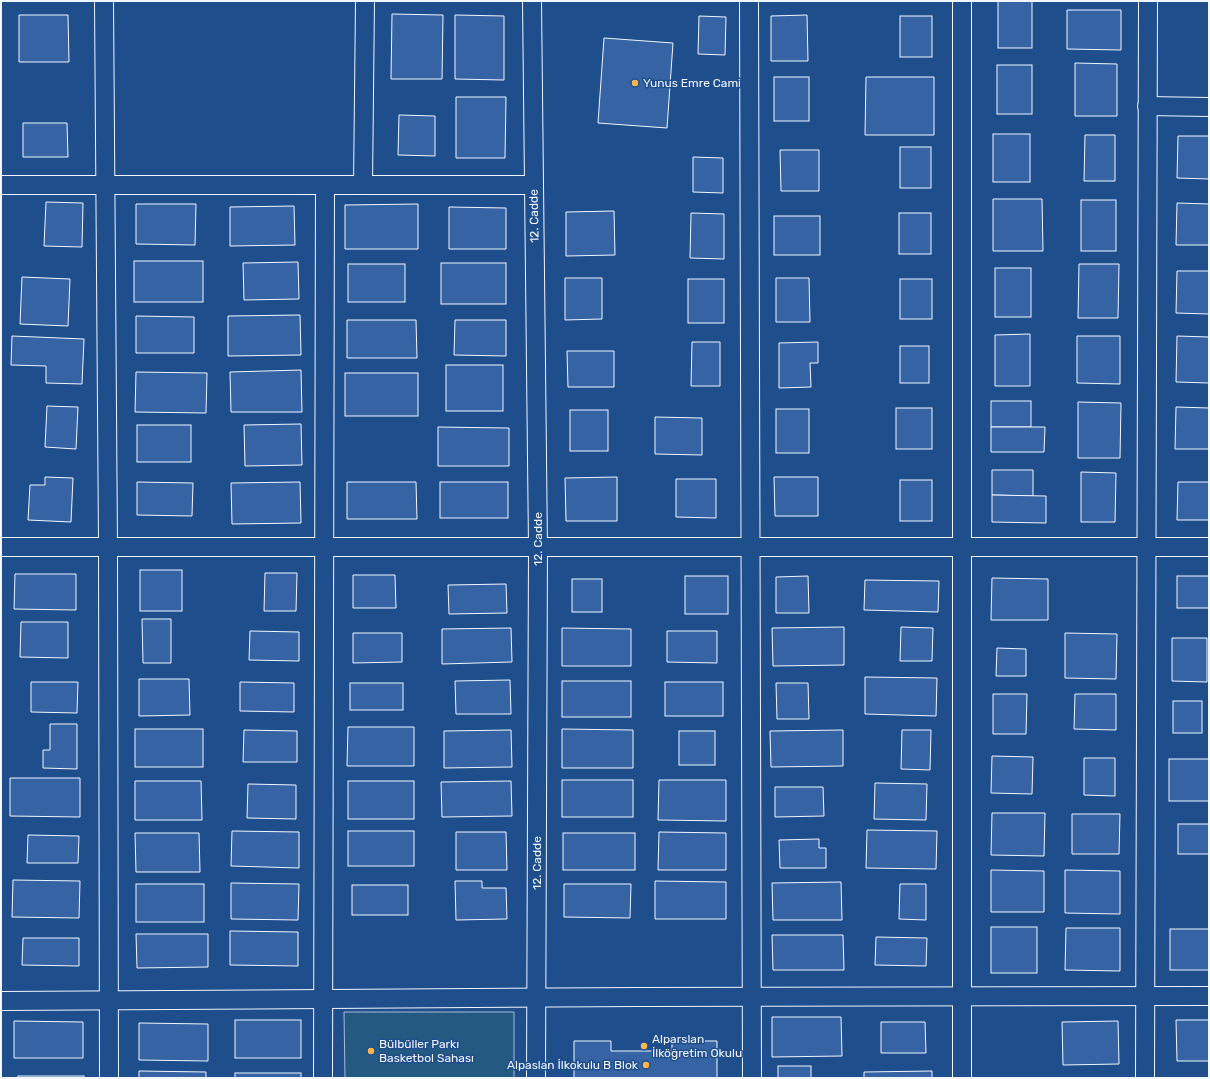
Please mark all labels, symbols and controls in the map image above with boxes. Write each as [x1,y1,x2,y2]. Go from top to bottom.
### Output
place label: Yunus Emre Cami [643,76,741,90]
marker: Yunus Emre Cami [630,78,640,88]
street label: 12. Cadde [527,189,541,243]
street label: 12. Cadde [531,512,545,566]
street label: 12. Cadde [530,836,544,890]
place label: Alparslan İlköğretim Okulu [652,1032,742,1060]
place label: Bülbüller Parkı Basketbol Sahası [379,1037,474,1065]
marker: Alparslan İlköğretim Okulu [639,1041,649,1051]
marker: Bülbüller Parkı Basketbol Sahası [366,1046,376,1056]
place label: Alpaslan İlkokulu B Blok [507,1058,639,1072]
marker: Alpaslan İlkokulu B Blok [641,1060,651,1070]

